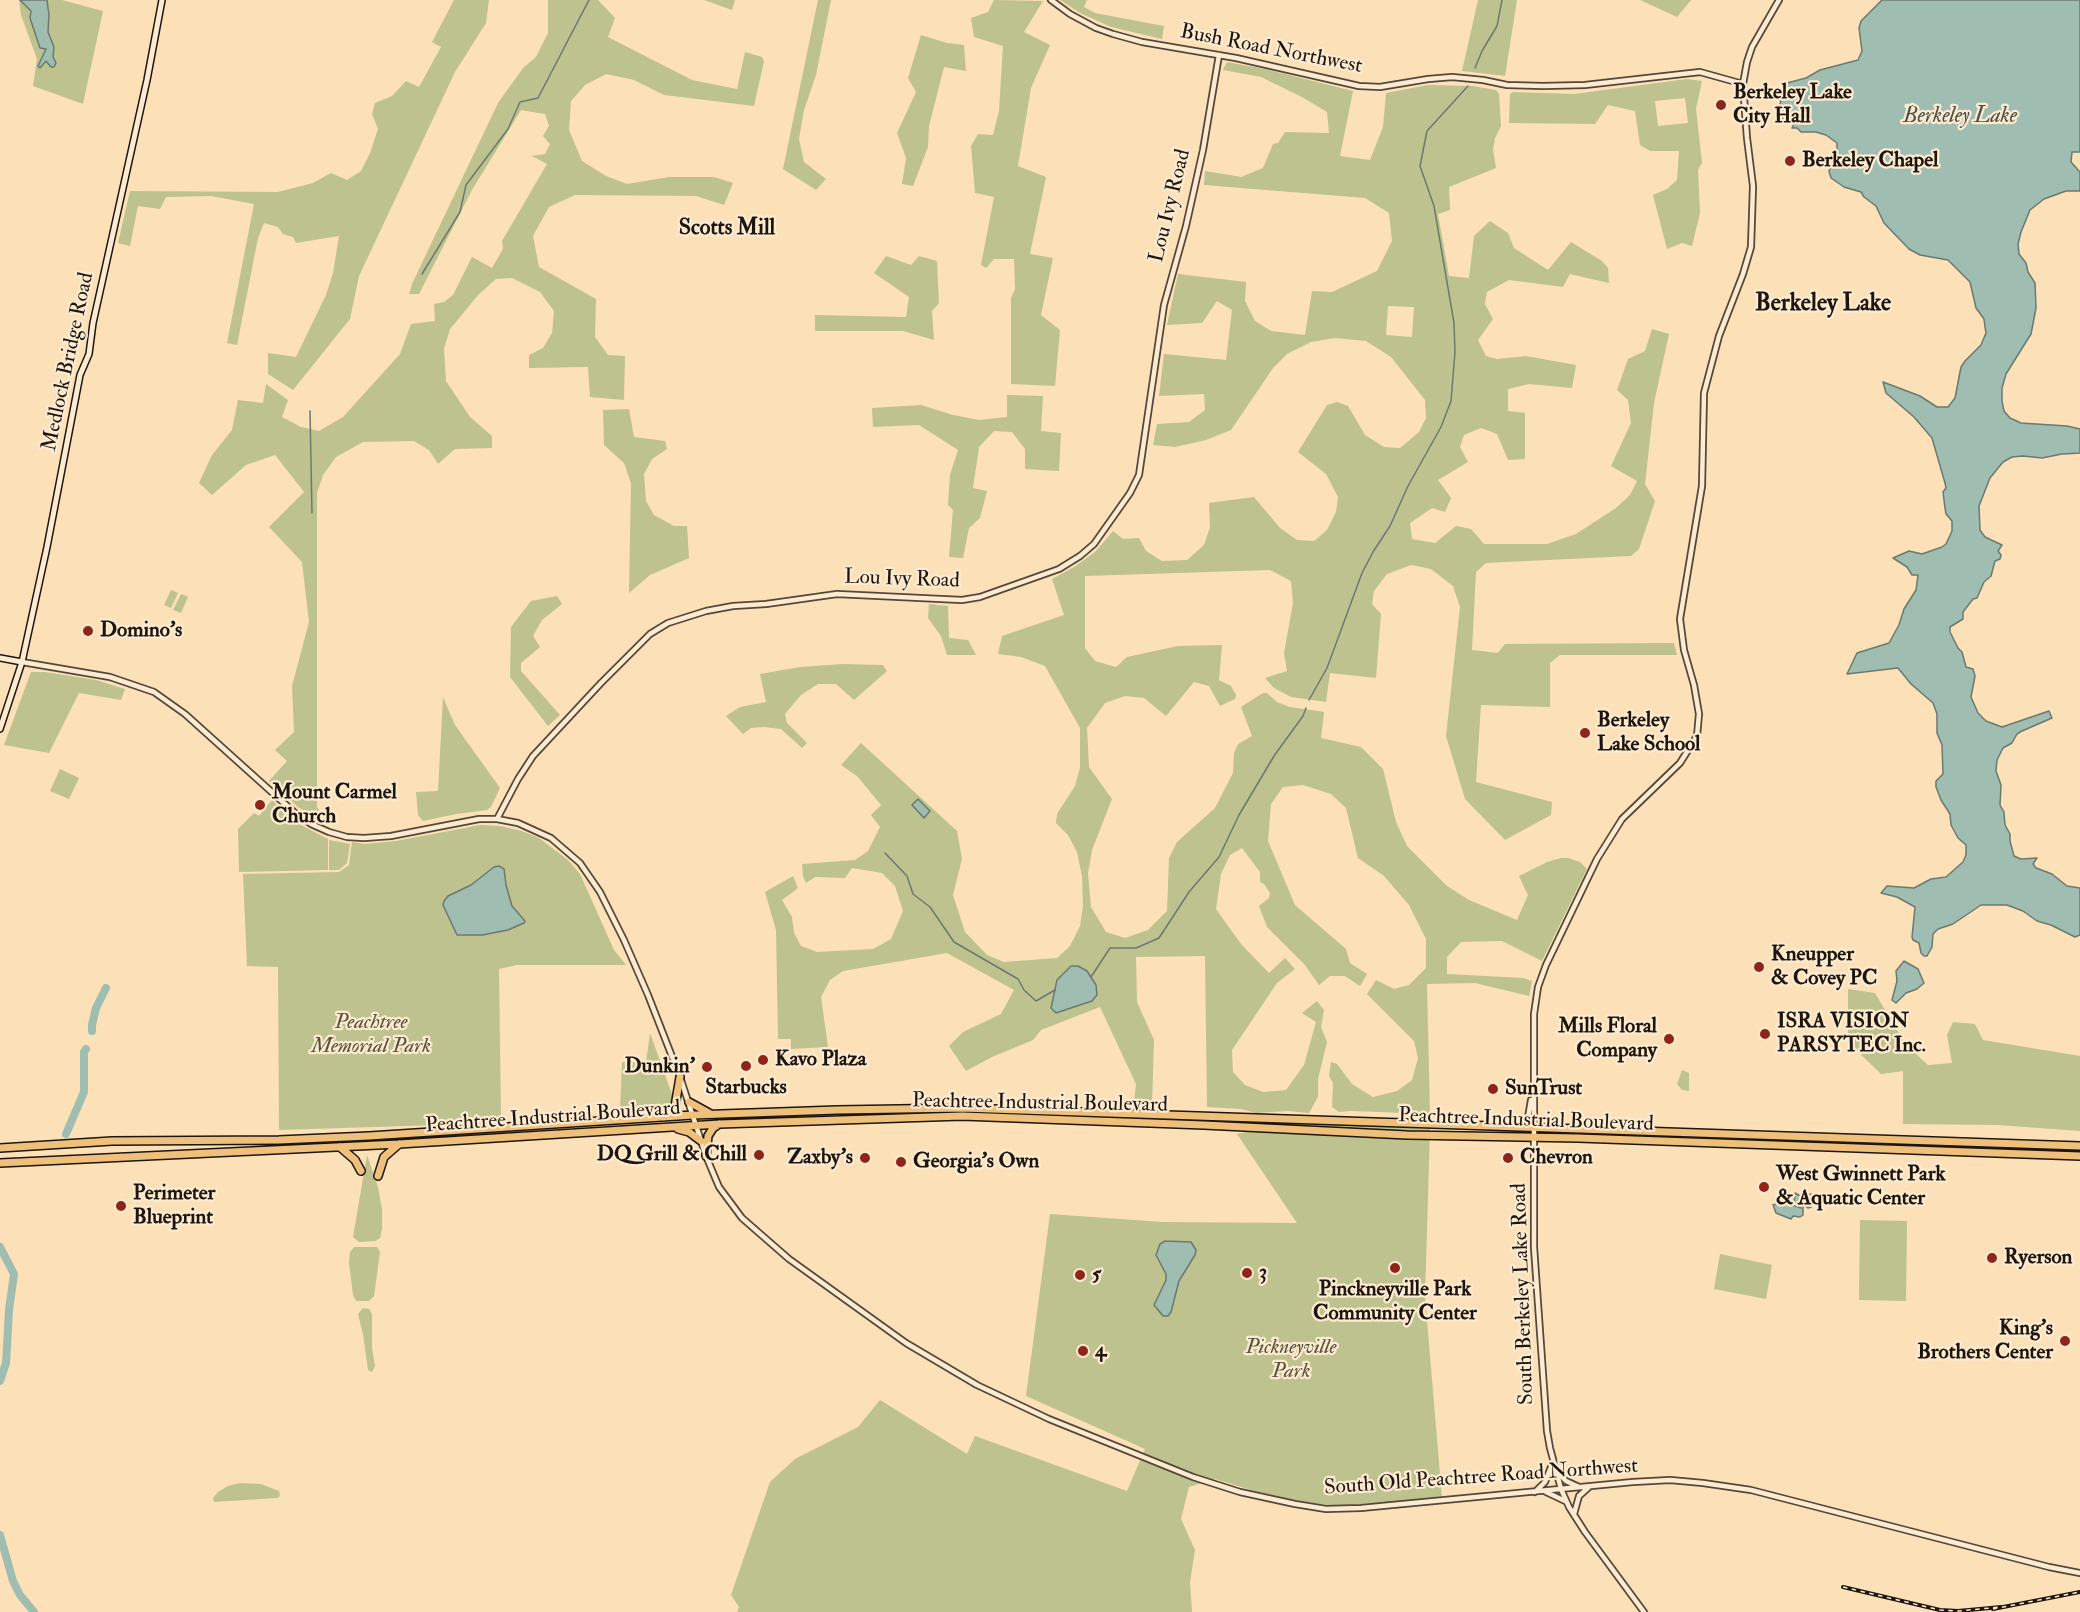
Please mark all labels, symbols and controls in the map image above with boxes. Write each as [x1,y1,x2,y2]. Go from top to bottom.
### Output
street label: Bush Road Northwest [1178,20,1364,80]
place label: Berkeley Lake City Hall [1733,80,1852,130]
marker: Berkeley Lake City Hall [1714,98,1728,112]
water label: Berkeley Lake [1903,104,2017,130]
street label: Lou Ivy Road [1145,147,1197,265]
place label: Berkeley Chapel [1802,148,1938,174]
marker: Berkeley Chapel [1783,154,1797,168]
district label: Scotts Mill [679,216,775,242]
street label: Medlock Bridge Road [38,270,100,454]
district label: Berkeley Lake [1755,291,1891,319]
street label: Lou Ivy Road [844,565,960,595]
place label: Domino's [100,618,182,644]
marker: Domino's [81,624,95,638]
place label: Berkeley Lake School [1597,708,1700,758]
marker: Berkeley Lake School [1578,726,1592,740]
place label: Mount Carmel Church [272,780,397,830]
marker: Mount Carmel Church [253,798,267,812]
place label: Kneupper & Covey PC [1771,942,1877,992]
marker: Kneupper & Covey PC [1752,960,1766,974]
place label: ISRA VISION PARSYTEC Inc. [1777,1009,1926,1059]
park label: Peachtree Memorial Park [311,1010,431,1060]
place label: Mills Floral Company [1558,1014,1657,1064]
marker: ISRA VISION PARSYTEC Inc. [1758,1027,1772,1041]
marker: Mills Floral Company [1662,1032,1676,1046]
place label: Kavo Plaza [775,1047,866,1073]
marker: Kavo Plaza [756,1053,770,1067]
place label: Dunkin' [624,1054,695,1080]
marker: Starbucks [739,1059,753,1073]
marker: Dunkin' [700,1060,714,1074]
place label: Starbucks [705,1075,787,1101]
place label: SunTrust [1505,1076,1582,1102]
marker: SunTrust [1486,1082,1500,1096]
street label: Peachtree Industrial Boulevard [912,1089,1168,1119]
street label: Peachtree Industrial Boulevard [425,1097,681,1139]
street label: Peachtree Industrial Boulevard [1398,1104,1654,1138]
place label: DQ Grill & Chill [597,1142,747,1168]
place label: Zaxby's [787,1145,853,1171]
place label: Chevron [1520,1145,1593,1171]
marker: DQ Grill & Chill [752,1148,766,1162]
place label: Georgia's Own [913,1149,1039,1175]
marker: Zaxby's [858,1151,872,1165]
marker: Chevron [1501,1151,1515,1165]
marker: Georgia's Own [894,1155,908,1169]
place label: West Gwinnett Park & Aquatic Center [1776,1162,1946,1212]
marker: West Gwinnett Park & Aquatic Center [1757,1180,1771,1194]
place label: Perimeter Blueprint [133,1181,215,1231]
street label: South Berkeley Lake Road [1508,1183,1540,1405]
marker: Perimeter Blueprint [114,1199,128,1213]
place label: Ryerson [2004,1245,2072,1271]
marker: Ryerson [1985,1251,1999,1265]
place label: 3 [1259,1260,1267,1286]
marker: Pinckneyville Park Community Center [1388,1261,1402,1275]
place label: 5 [1092,1262,1101,1288]
marker: 3 [1240,1266,1254,1280]
marker: 5 [1073,1268,1087,1282]
place label: Pinckneyville Park Community Center [1313,1277,1477,1327]
place label: King's Brothers Center [1917,1316,2053,1366]
marker: King's Brothers Center [2058,1334,2072,1348]
park label: Pickneyville Park [1245,1335,1337,1385]
place label: 4 [1095,1338,1106,1364]
marker: 4 [1076,1344,1090,1358]
street label: South Old Peachtree Road Northwest [1323,1454,1639,1502]

